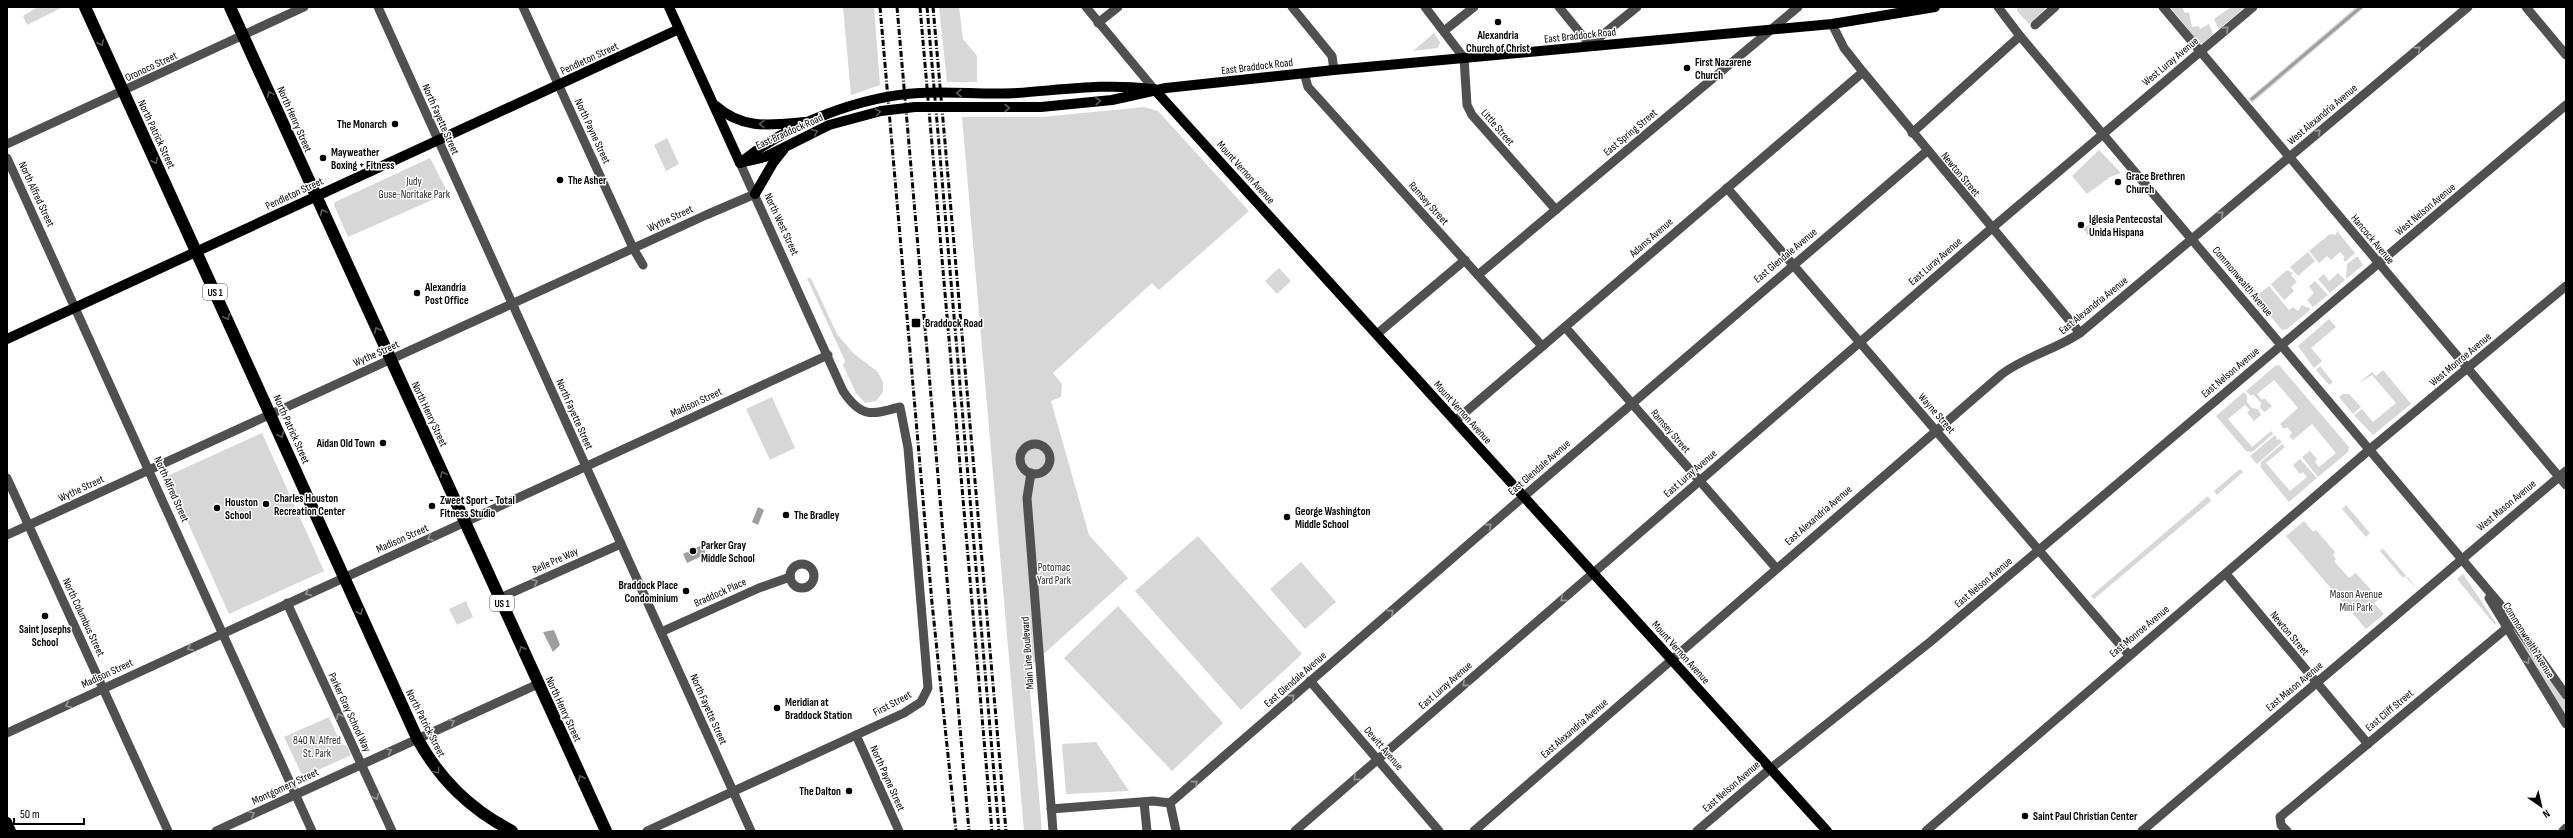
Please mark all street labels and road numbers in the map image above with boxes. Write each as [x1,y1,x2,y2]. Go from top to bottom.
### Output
street label: East Braddock Road [1543,25,1617,46]
street label: West Luray Avenue [2140,34,2201,89]
street label: Pendleton Street [558,39,621,78]
street label: Oronoco Street [123,48,180,84]
street label: East Braddock Road [1220,56,1294,77]
street label: West Alexandria Avenue [2285,81,2360,147]
street label: North Fayette Street [419,82,462,157]
street label: North Henry Street [274,84,315,155]
street label: North Payne Street [572,97,614,166]
street label: North Patrick Street [135,98,178,171]
street label: Little Street [1478,106,1517,149]
street label: East Spring Street [1601,106,1660,159]
street label: East Braddock Road [754,111,825,152]
street label: Mount Vernon Avenue [1214,138,1277,207]
street label: Newton Street [1938,150,1983,200]
street label: North Alfred Street [16,160,58,229]
street label: Pendleton Street [263,174,326,213]
street label: Ramsey Street [1406,179,1452,228]
street label: West Nelson Avenue [2393,180,2458,238]
street label: North West Street [762,191,802,258]
street label: Wythe Street [645,202,696,235]
street label: Hancock Avenue [2348,212,2397,267]
street label: Adams Avenue [1626,215,1676,260]
street label: East Glendale Avenue [1751,225,1819,286]
street label: East Luray Avenue [1906,235,1965,288]
street label: Commonwealth Avenue [2210,244,2275,319]
street label: East Alexandria Avenue [2056,274,2130,337]
road number: US 1 [203,284,227,300]
street label: West Monroe Avenue [2427,330,2494,389]
street label: Wythe Street [351,337,402,369]
street label: East Nelson Avenue [2199,344,2262,400]
street label: North Fayette Street [553,377,596,452]
street label: Mount Vernon Avenue [1431,378,1494,447]
street label: North Henry Street [409,380,451,449]
street label: Madison Street [668,385,725,420]
street label: Wayne Street [1916,390,1958,437]
street label: North Patrick Street [271,393,313,466]
street label: Ramsey Street [1648,407,1694,456]
street label: East Glendale Avenue [1506,437,1573,498]
street label: East Luray Avenue [1661,447,1720,500]
street label: North Alfred Street [151,454,192,525]
street label: Wythe Street [56,472,107,505]
street label: West Mason Avenue [2474,477,2538,534]
street label: East Alexandria Avenue [1782,483,1854,548]
street label: Madison Street [374,521,431,556]
street label: Belle Pre Way [530,544,581,576]
street label: East Nelson Avenue [1952,554,2015,610]
street label: Braddock Place [692,575,748,610]
street label: North Columbus Street [60,576,108,659]
road number: US 1 [490,595,514,611]
street label: Commonwealth Avenue [2500,600,2557,680]
street label: East Monroe Avenue [2107,603,2172,660]
street label: Newton Street [2267,609,2312,659]
street label: Main Line Boulevard [1018,616,1037,690]
street label: Mount Vernon Avenue [1649,618,1712,687]
street label: East Glendale Avenue [1262,649,1329,710]
street label: Madison Street [79,656,136,691]
street label: East Luray Avenue [1416,659,1475,712]
street label: East Mason Avenue [2263,659,2325,714]
street label: Parker Gray School Way [326,671,374,755]
street label: North Fayette Street [687,672,730,747]
street label: North Henry Street [543,675,585,744]
street label: East Cliff Street [2363,686,2416,734]
street label: North Patrick Street [403,687,448,760]
street label: First Street [871,688,914,719]
street label: East Alexandria Avenue [1538,696,1610,761]
street label: Dewitt Avenue [1361,724,1406,773]
street label: North Payne Street [867,743,908,814]
street label: East Nelson Avenue [1700,758,1763,815]
street label: Montgomery Street [250,765,321,808]

